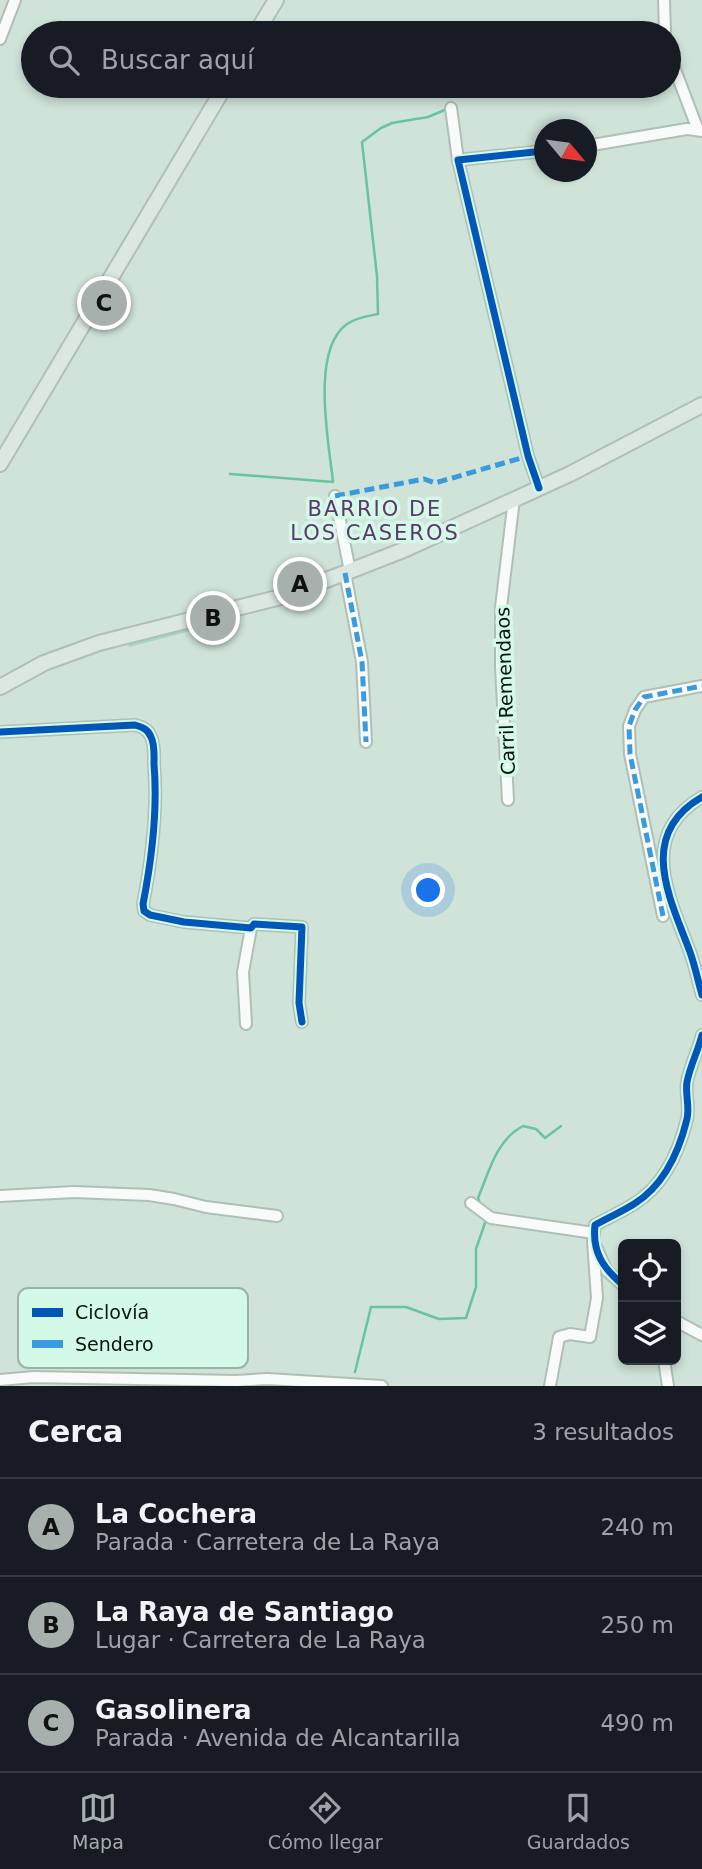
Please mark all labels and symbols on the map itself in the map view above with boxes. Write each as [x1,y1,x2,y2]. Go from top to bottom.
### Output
north arrow [534,119,597,182]
pin: C [81,277,127,329]
district label: BARRIO DE LOS CASEROS [290,497,460,545]
pin: A [277,558,323,610]
pin: B [190,592,236,644]
street label: Carril Remendaos [491,607,519,775]
your location [411,873,445,907]
legend [18,1288,248,1368]
text: Ciclovía [75,1301,149,1323]
text: Sendero [75,1333,154,1355]

